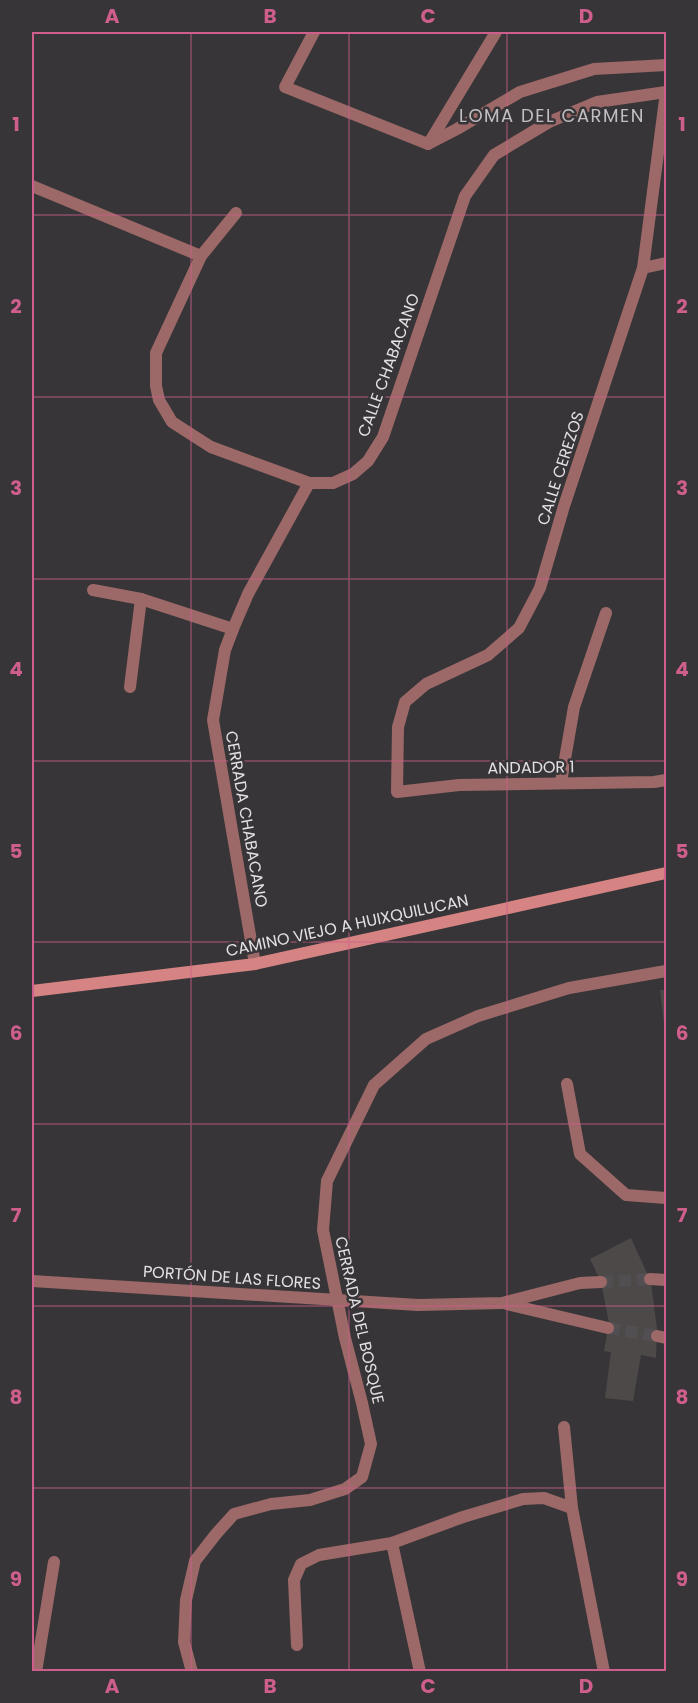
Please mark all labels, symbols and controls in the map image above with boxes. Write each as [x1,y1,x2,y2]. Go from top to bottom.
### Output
text: A [105,2,120,30]
text: B [263,2,277,30]
text: C [420,2,436,30]
text: D [579,2,593,30]
district label: LOMA DEL CARMEN [459,103,645,128]
text: 1 [12,110,20,138]
text: 1 [678,110,686,138]
street label: CALLE CHABACANO [352,290,425,440]
text: 2 [10,292,22,320]
text: 2 [676,292,688,320]
street label: CALLE CEREZOS [531,408,590,528]
text: 3 [10,474,22,502]
text: 3 [676,474,688,502]
text: 4 [9,655,23,683]
text: 4 [675,655,689,683]
street label: CERRADA CHABACANO [220,729,273,909]
street label: ANDADOR 1 [487,755,575,780]
text: 5 [10,837,23,865]
text: 5 [676,837,689,865]
street label: CAMINO VIEJO A HUIXQUILUCAN [224,889,471,962]
text: 6 [10,1019,22,1047]
text: 6 [676,1019,688,1047]
text: 7 [11,1201,22,1229]
text: 7 [677,1201,688,1229]
street label: CERRADA DEL BOSQUE [329,1234,390,1406]
street label: PORTÓN DE LAS FLORES [142,1260,322,1295]
text: 8 [10,1383,22,1411]
text: 8 [676,1383,688,1411]
text: 9 [10,1565,22,1593]
text: 9 [676,1565,688,1593]
text: A [105,1672,120,1700]
text: B [263,1672,277,1700]
text: C [420,1672,436,1700]
text: D [579,1672,593,1700]

